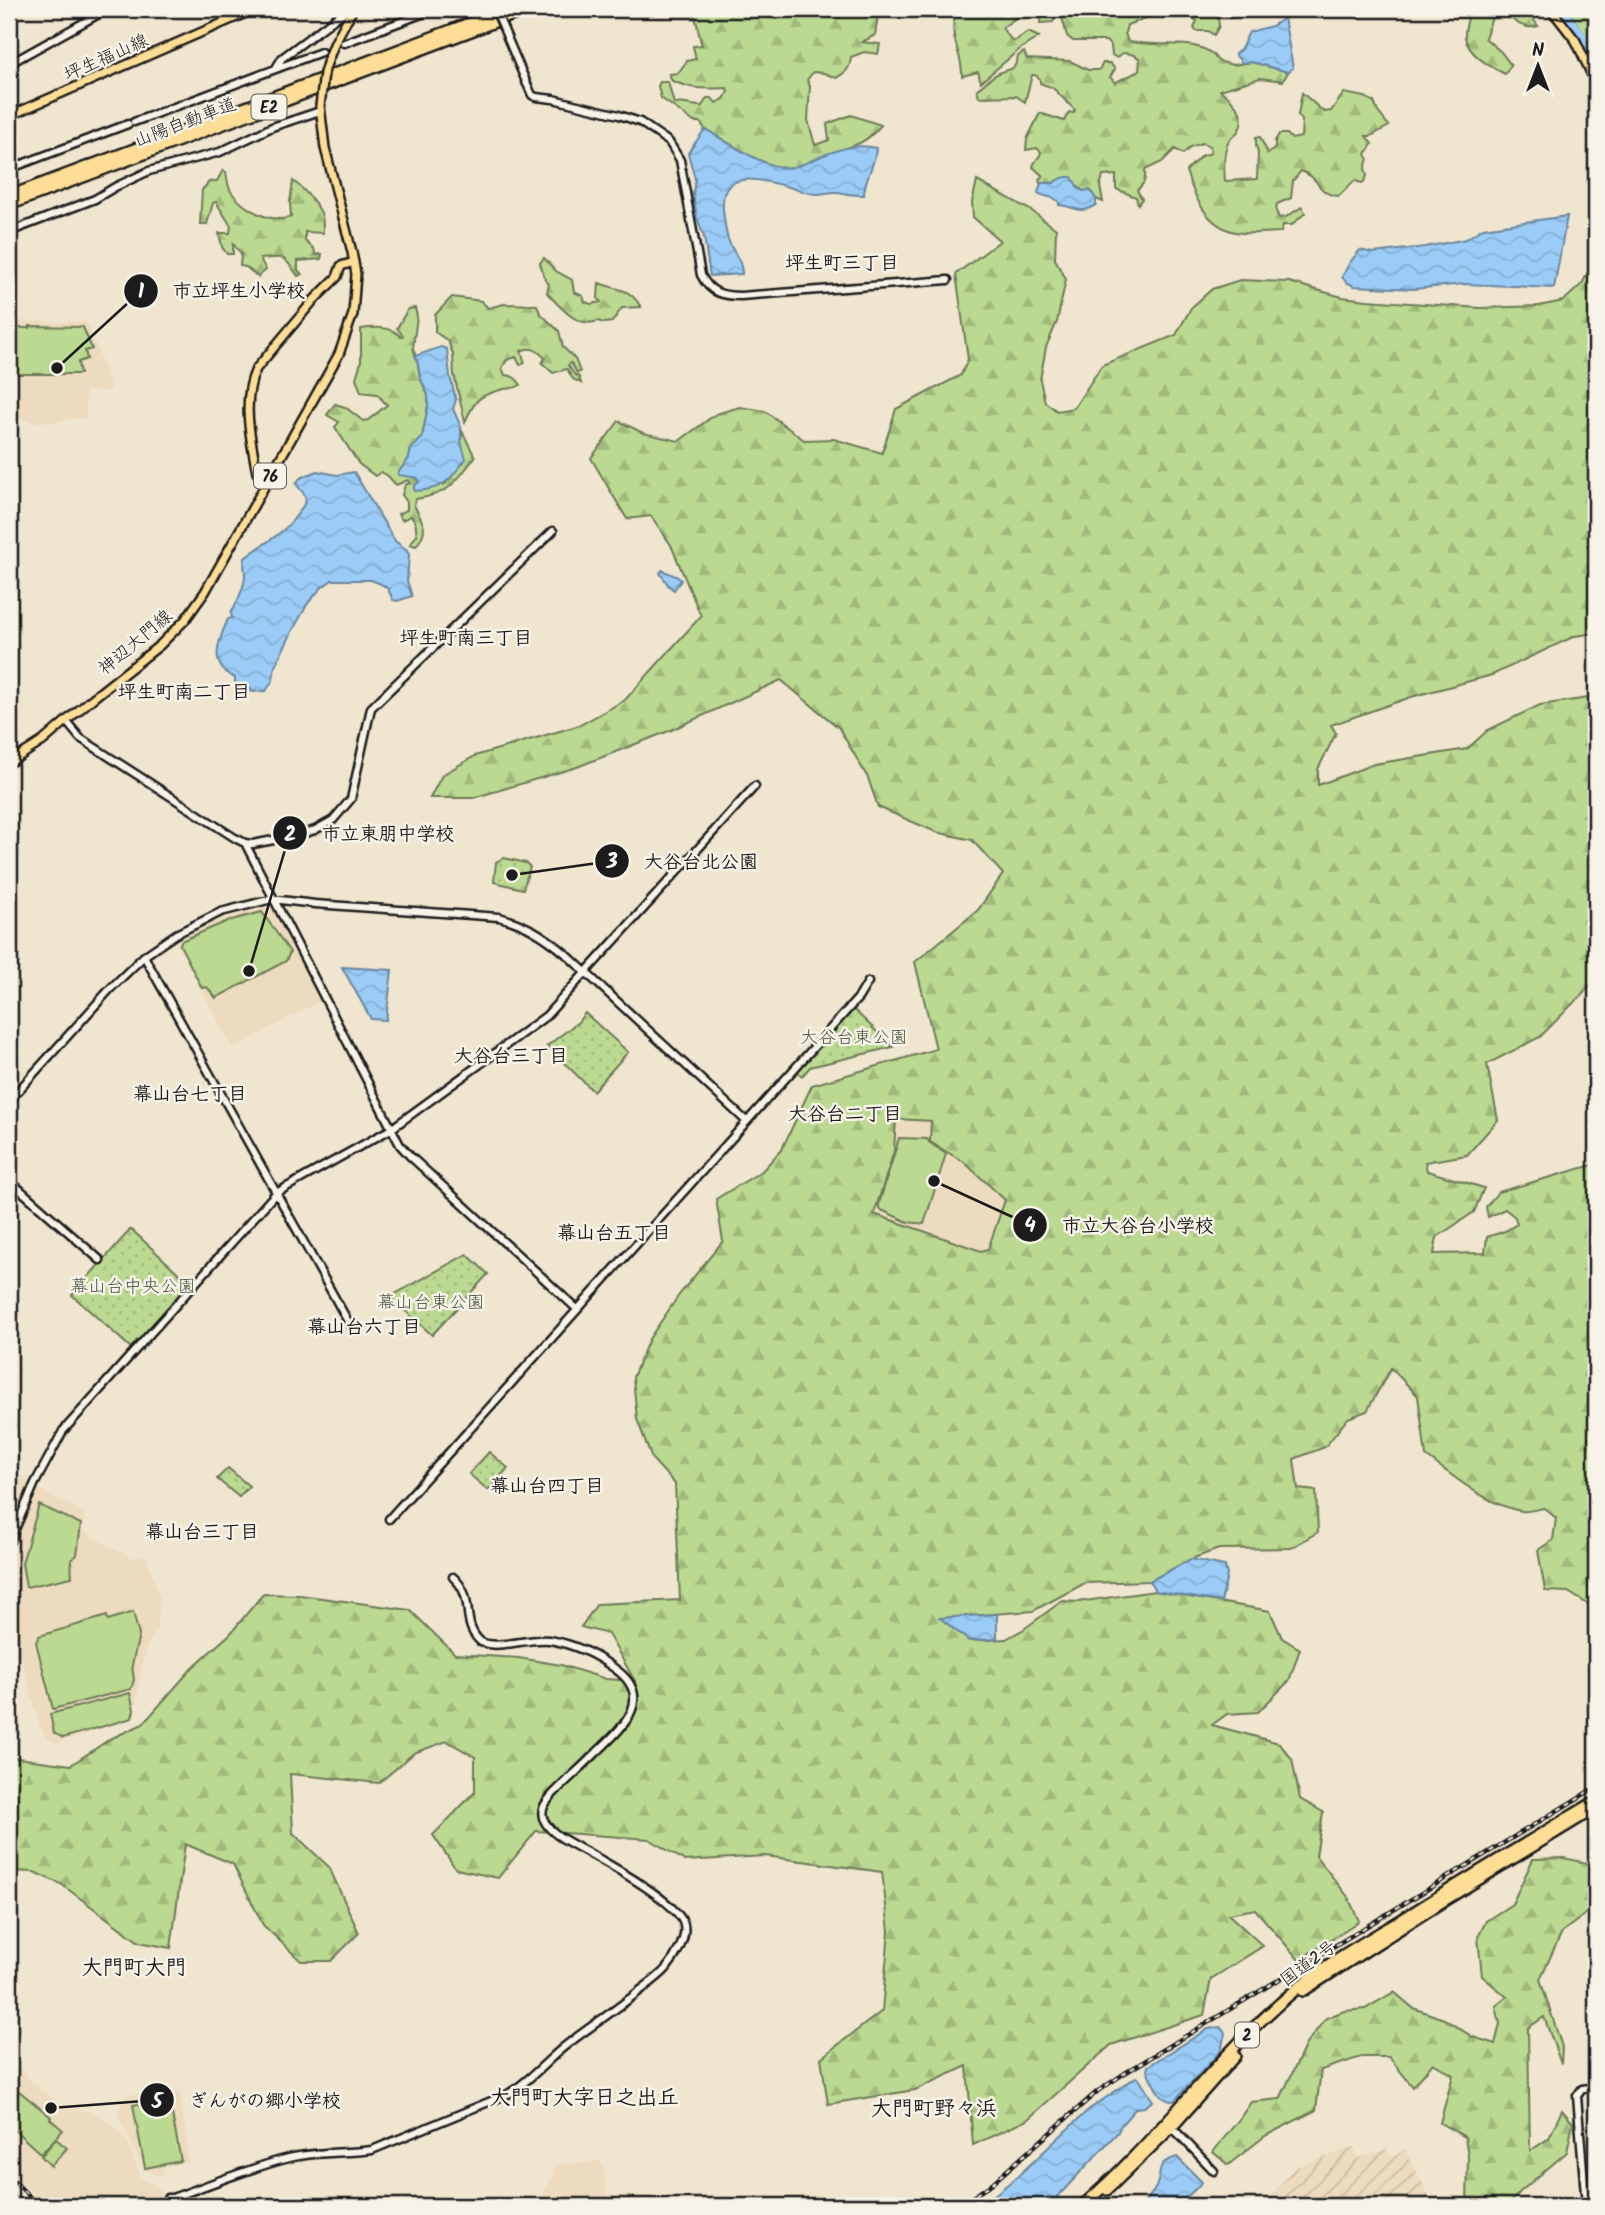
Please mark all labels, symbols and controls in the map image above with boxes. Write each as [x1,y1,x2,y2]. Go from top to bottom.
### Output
street label: 坪生福山線 [60,27,154,90]
north arrow [1504,32,1574,102]
text: N [1532,36,1544,66]
street label: 山陽自動車道 [130,91,241,156]
road number: E2 [252,94,286,120]
district label: 坪生町三丁目 [785,249,899,279]
callout: 市立坪生小学校 [124,271,320,311]
text: 1 [138,276,145,309]
text: 市立坪生小学校 [172,277,306,307]
road number: 76 [254,463,286,489]
street label: 神辺大門線 [92,603,180,683]
district label: 坪生町南三丁目 [399,624,533,654]
district label: 坪生町南二丁目 [117,678,251,708]
callout: 市立東朋中学校 [273,813,469,853]
text: 2 [284,819,296,852]
text: 市立東朋中学校 [321,820,455,850]
callout: 大谷台北公園 [595,841,772,881]
text: 3 [605,846,618,879]
text: 大谷台北公園 [644,848,758,878]
park label: 大谷台東公園 [800,1024,908,1053]
district label: 大谷台三丁目 [454,1042,568,1072]
district label: 幕山台七丁目 [133,1080,247,1110]
district label: 大谷台二丁目 [788,1100,902,1130]
callout: 市立大谷台小学校 [1013,1205,1228,1245]
text: 4 [1024,1210,1036,1243]
text: 市立大谷台小学校 [1062,1212,1214,1242]
district label: 幕山台五丁目 [557,1219,671,1249]
park label: 幕山台中央公園 [70,1273,196,1302]
park label: 幕山台東公園 [377,1289,485,1318]
district label: 幕山台六丁目 [307,1313,421,1343]
district label: 幕山台四丁目 [490,1472,604,1502]
district label: 幕山台三丁目 [145,1518,259,1548]
street label: 国道2号 [1274,1934,1343,1995]
district label: 大門町大門 [82,1952,187,1985]
road number: 2 [1235,2022,1259,2048]
callout: ぎんがの郷小学校 [140,2080,355,2120]
district label: 大門町大字日之出丘 [490,2082,679,2115]
text: 5 [151,2086,165,2119]
text: ぎんがの郷小学校 [189,2087,341,2117]
district label: 大門町野々浜 [871,2093,997,2126]

